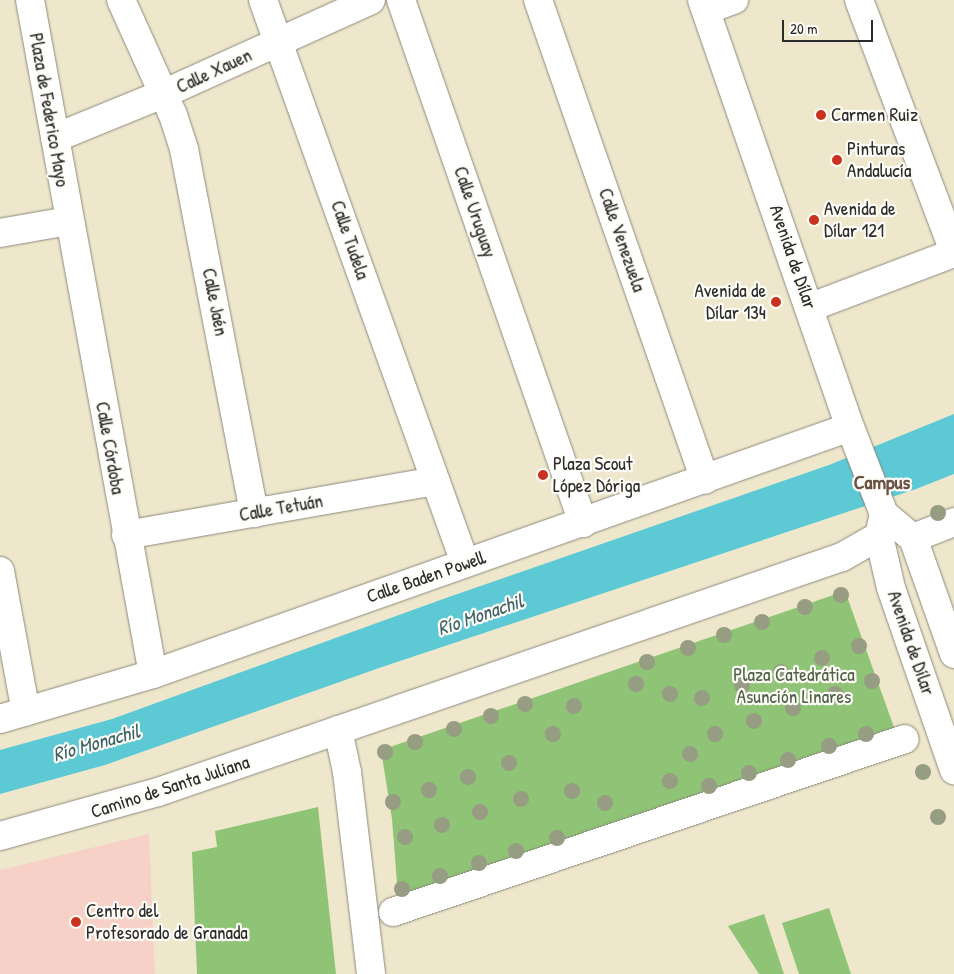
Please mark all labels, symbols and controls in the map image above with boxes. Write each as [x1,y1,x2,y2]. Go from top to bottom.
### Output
scale bar [784,10,875,42]
text: 20 m [790,18,817,39]
street label: Plaza de Federico Mayo [24,31,74,189]
street label: Calle Xauen [173,44,255,98]
place label: Carmen Ruiz [831,104,918,126]
marker: Carmen Ruiz [815,109,827,121]
place label: Pinturas Andalucía [847,138,911,182]
marker: Pinturas Andalucía [831,154,843,166]
street label: Calle Uruguay [449,163,501,261]
street label: Calle Venezuela [594,185,650,295]
street label: Calle Tudela [326,198,374,282]
place label: Avenida de Dílar 121 [824,198,895,242]
street label: Avenida de Dílar [764,202,822,312]
marker: Avenida de Dílar 121 [808,214,820,226]
street label: Calle Jaén [197,266,233,338]
place label: Avenida de Dílar 134 [695,280,766,324]
marker: Avenida de Dílar 134 [770,296,782,308]
street label: Calle Córdoba [91,400,129,496]
place label: Plaza Scout López Dóriga [553,453,640,497]
marker: Plaza Scout López Dóriga [537,469,549,481]
district label: Campus [854,469,910,493]
street label: Calle Tetuán [237,489,325,527]
street label: Calle Baden Powell [364,546,488,608]
water label: Río Monachil [434,588,526,640]
street label: Avenida de Dílar [882,588,940,698]
park label: Plaza Catedrática Asunción Linares [733,664,855,708]
water label: Río Monachil [50,718,142,766]
street label: Camino de Santa Juliana [88,751,252,823]
place label: Centro del Profesorado de Granada [86,900,248,944]
marker: Centro del Profesorado de Granada [70,916,82,928]

